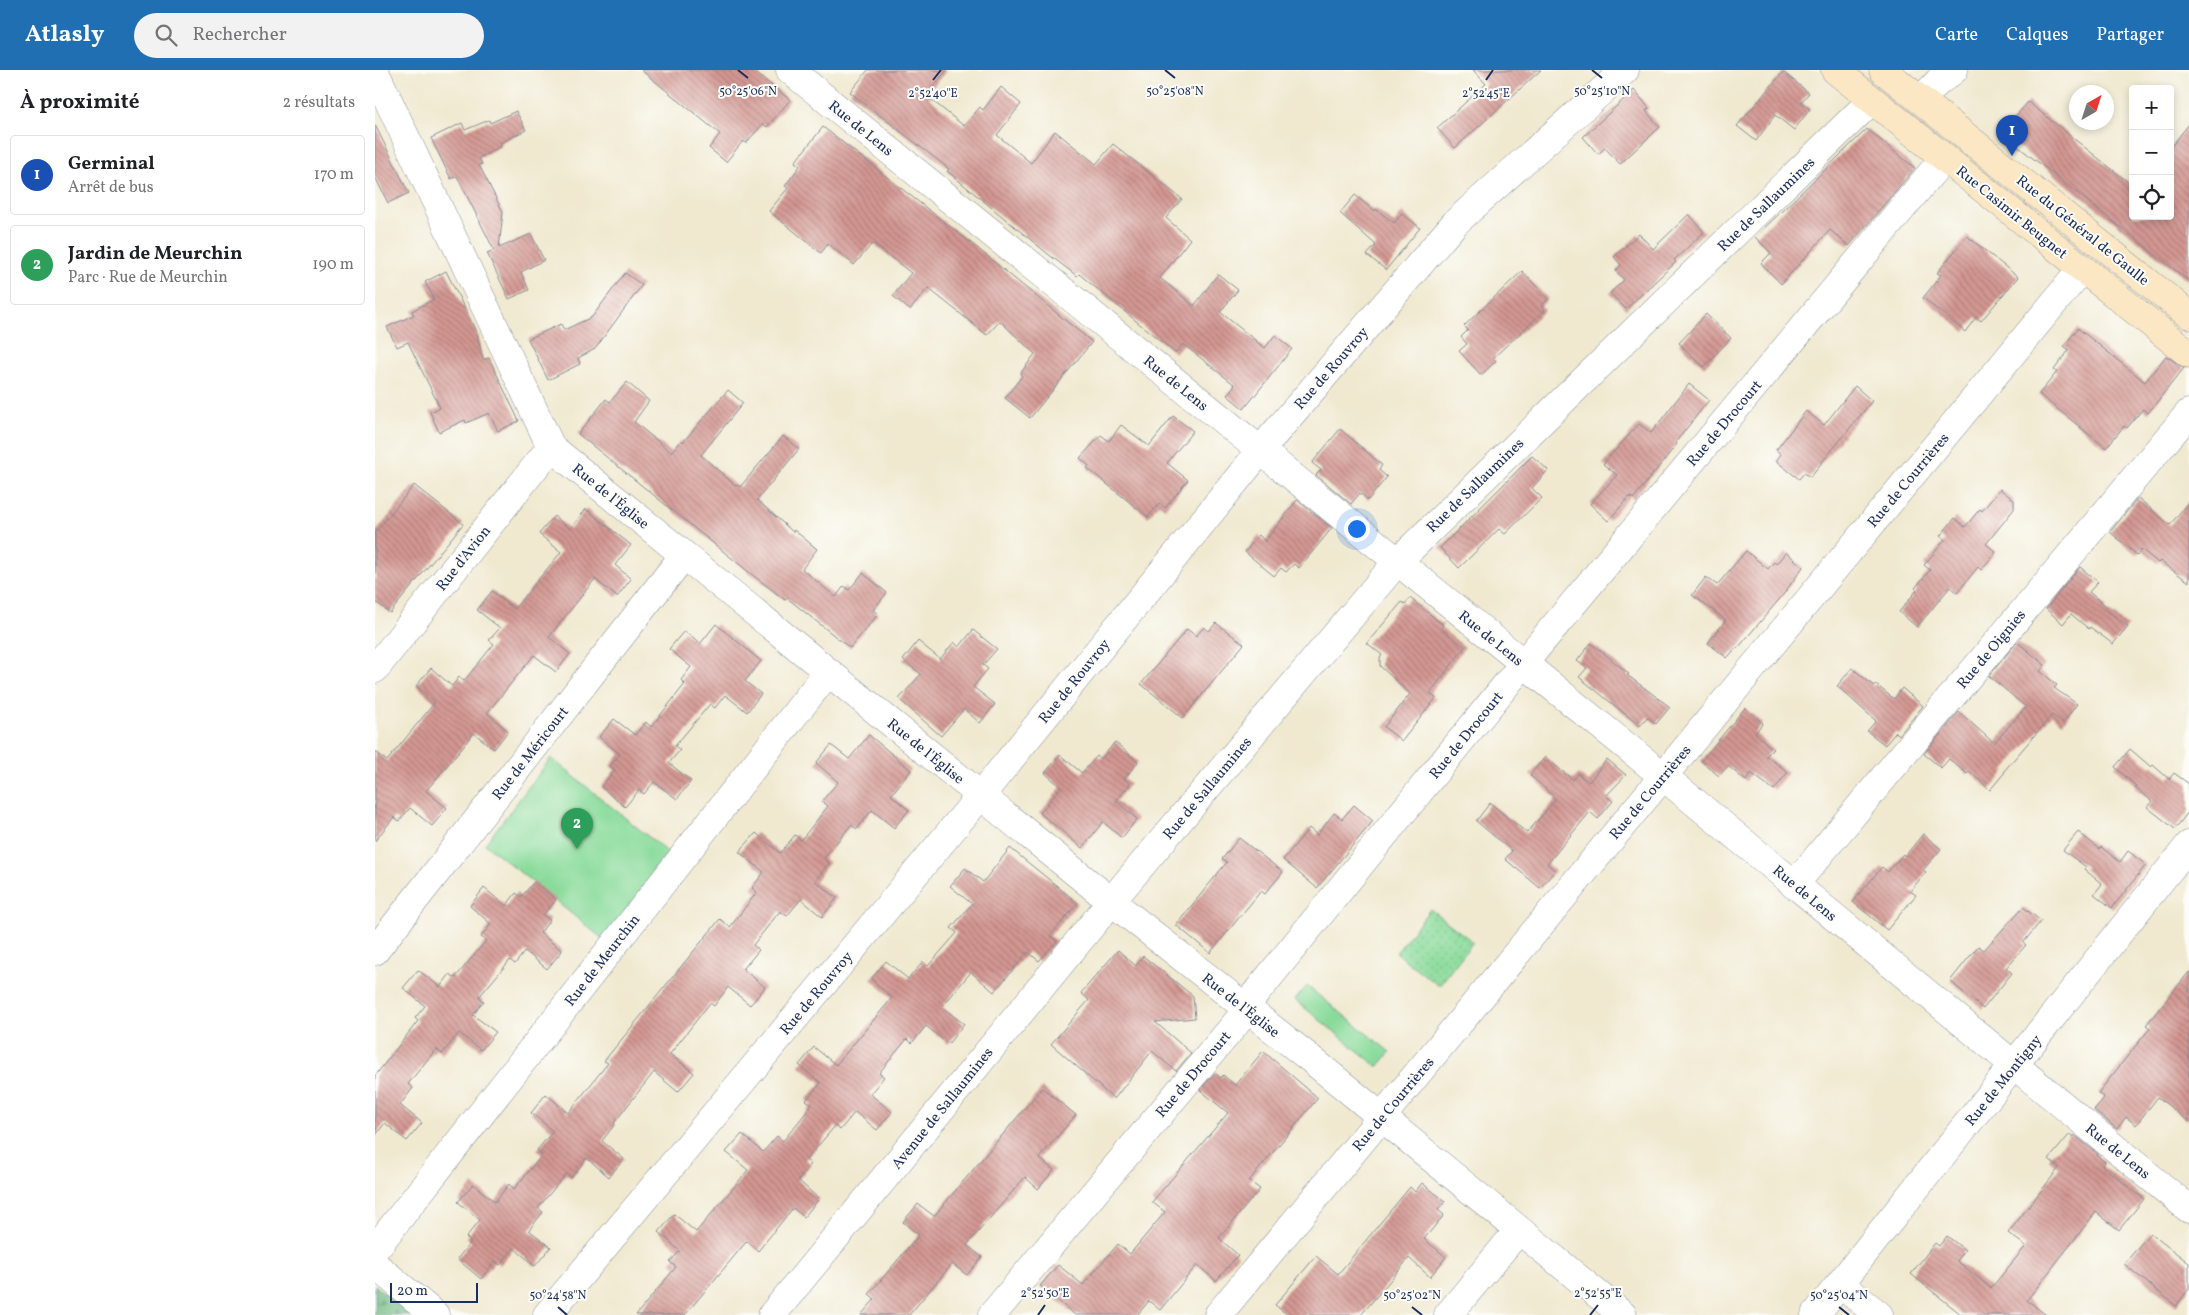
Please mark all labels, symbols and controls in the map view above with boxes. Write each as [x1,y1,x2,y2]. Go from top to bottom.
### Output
search box [134,13,484,58]
text: Atlasly [25,18,104,52]
icon: search [152,21,180,49]
text: Rechercher [192,22,287,48]
text: Carte [1935,23,1978,48]
text: Calques [2006,23,2068,48]
text: Partager [2096,23,2164,48]
text: 50°25'06"N [719,84,777,100]
text: 50°25'08"N [1146,84,1204,100]
text: 50°25'10"N [1574,84,1630,100]
north arrow [2069,85,2114,130]
map controls [2129,85,2174,220]
button: + [2129,85,2174,130]
text: 2°52'40"E [908,86,958,102]
text: 2°52'45"E [1462,86,1510,102]
text: À proximité [20,88,139,117]
text: 2 résultats [282,92,355,114]
street label: Rue de Lens [823,96,897,162]
pin: 1 [1996,115,2028,156]
button: − [2129,130,2174,175]
text: Germinal [68,151,155,177]
street label: Rue de Sallaumines [1714,153,1820,257]
street label: Rue Casimir Beugnet [1951,162,2071,265]
text: 1 [34,164,40,186]
text: 170 m [314,164,354,186]
street label: Rue du Général de Gaulle [2011,171,2153,291]
button: locate [2129,175,2174,220]
text: Arrêt de bus [68,177,154,199]
text: Jardin de Meurchin [68,241,243,267]
text: 2 [33,254,41,276]
text: 190 m [312,254,354,276]
text: Parc · Rue de Meurchin [68,267,228,289]
street label: Rue de Rouvroy [1290,323,1374,415]
street label: Rue de Lens [1138,351,1212,417]
street label: Rue de Drocourt [1683,376,1768,472]
street label: Rue de Courrières [1863,429,1955,533]
street label: Rue de Sallaumines [1423,434,1529,538]
street label: Rue de l'Église [567,459,653,535]
your location [1344,516,1370,542]
street label: Rue d'Avion [432,522,496,596]
street label: Rue de Lens [1453,606,1527,672]
street label: Rue de Oignies [1953,606,2032,694]
street label: Rue de Rouvroy [1034,635,1116,729]
street label: Rue de Drocourt [1425,688,1509,784]
street label: Rue de Méricourt [488,703,574,805]
street label: Rue de l'Église [882,714,968,790]
street label: Rue de Sallaumines [1159,733,1257,845]
street label: Rue de Courrières [1605,741,1697,845]
pin: 2 [561,808,593,849]
street label: Rue de Lens [1767,861,1841,927]
street label: Rue de Meurchin [561,910,646,1011]
street label: Rue de Rouvroy [776,948,858,1040]
street label: Rue de l'Église [1197,969,1284,1043]
street label: Rue de Drocourt [1152,1027,1237,1123]
street label: Rue de Montigny [1961,1031,2048,1131]
street label: Avenue de Sallaumines [887,1043,999,1174]
street label: Rue de Courrières [1348,1053,1440,1157]
street label: Rue de Lens [2080,1119,2154,1185]
scale bar [390,1280,477,1303]
text: 20 m [397,1282,428,1301]
text: 2°52'50"E [1021,1286,1069,1302]
text: 2°52'55"E [1574,1286,1622,1302]
text: 50°24'58"N [529,1288,587,1304]
text: 50°25'02"N [1383,1288,1441,1304]
text: 50°25'04"N [1810,1288,1868,1304]

